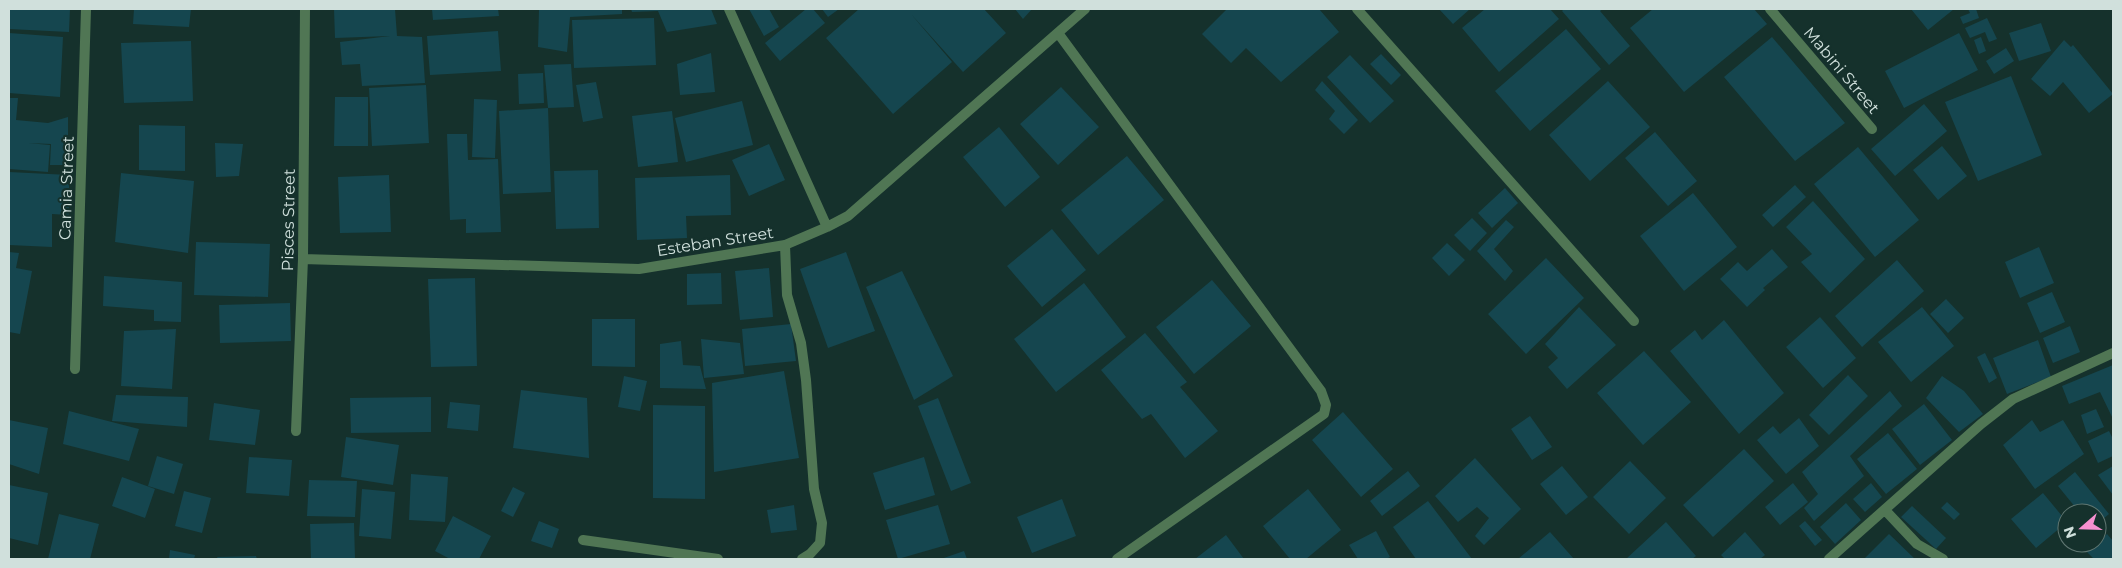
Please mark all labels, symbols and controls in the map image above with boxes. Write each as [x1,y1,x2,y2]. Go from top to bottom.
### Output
street label: Mabini Street [1800,23,1884,118]
street label: Camia Street [55,135,78,240]
street label: Pisces Street [278,168,299,271]
street label: Esteban Street [655,223,775,260]
north arrow [2057,503,2107,553]
text: N [2059,524,2080,541]

